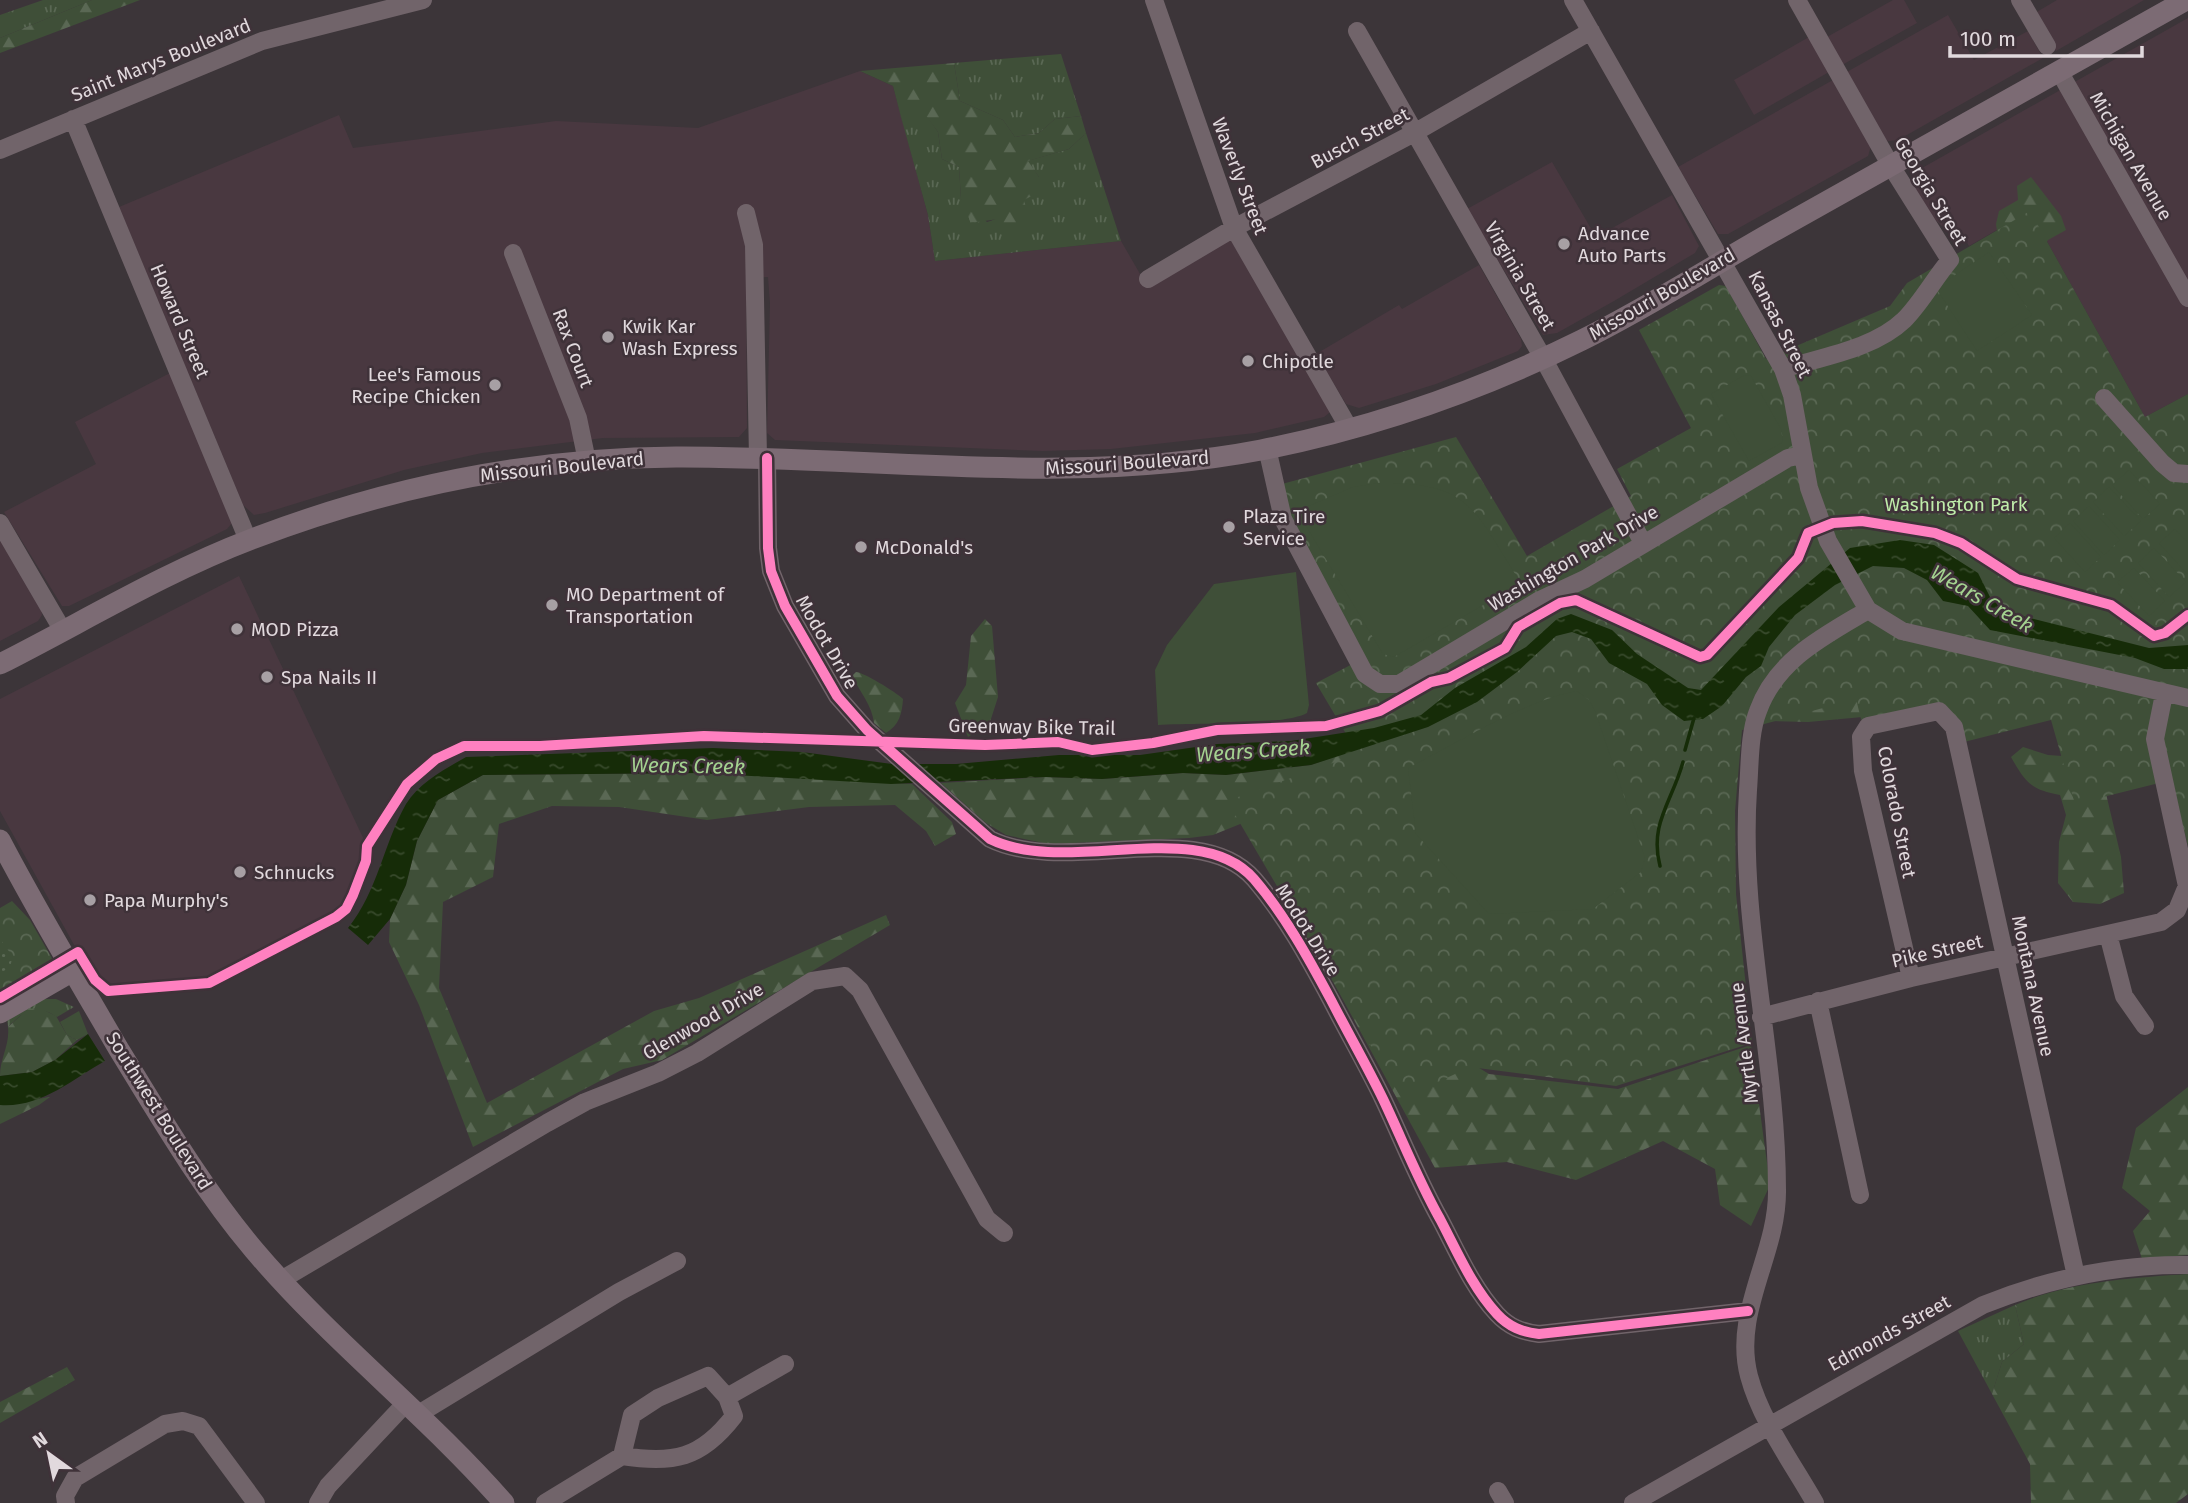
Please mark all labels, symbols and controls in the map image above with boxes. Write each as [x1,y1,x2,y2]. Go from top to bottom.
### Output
street label: Saint Marys Boulevard [68,13,254,107]
scale bar [1950,14,2142,58]
text: 100 m [1960,26,2016,52]
street label: Michigan Avenue [2085,88,2177,224]
street label: Busch Street [1307,102,1413,174]
street label: Waverly Street [1207,114,1273,238]
street label: Georgia Street [1890,133,1973,250]
street label: Virginia Street [1480,218,1560,335]
place label: Advance Auto Parts [1578,222,1666,267]
marker: Advance Auto Parts [1556,236,1572,252]
street label: Missouri Boulevard [1585,243,1739,345]
street label: Howard Street [145,260,215,382]
street label: Kansas Street [1743,267,1817,381]
street label: Rax Court [547,305,599,391]
place label: Kwik Kar Wash Express [622,315,738,360]
marker: Kwik Kar Wash Express [600,329,616,345]
place label: Chipotle [1262,350,1334,373]
marker: Chipotle [1240,353,1256,369]
place label: Lee's Famous Recipe Chicken [351,363,481,408]
marker: Lee's Famous Recipe Chicken [487,377,503,393]
street label: Missouri Boulevard [1044,446,1210,480]
street label: Missouri Boulevard [479,447,645,487]
park label: Washington Park [1885,493,2028,516]
street label: Washington Park Drive [1484,500,1662,616]
place label: Plaza Tire Service [1243,505,1325,550]
marker: Plaza Tire Service [1221,519,1237,535]
place label: McDonald's [875,536,973,559]
marker: McDonald's [853,539,869,555]
water label: Wears Creek [1926,559,2038,639]
place label: MO Department of Transportation [566,583,726,628]
street label: Modot Drive [791,591,863,693]
marker: MO Department of Transportation [544,597,560,613]
place label: MOD Pizza [251,618,339,641]
marker: MOD Pizza [229,621,245,637]
place label: Spa Nails II [281,666,377,689]
marker: Spa Nails II [259,669,275,685]
street label: Greenway Bike Trail [948,714,1116,740]
water label: Wears Creek [1195,734,1311,768]
street label: Colorado Street [1873,744,1921,880]
water label: Wears Creek [631,752,745,780]
place label: Schnucks [254,861,334,884]
marker: Schnucks [232,864,248,880]
street label: Modot Drive [1270,879,1346,981]
place label: Papa Murphy's [104,889,229,912]
marker: Papa Murphy's [82,892,98,908]
street label: Montana Avenue [2007,913,2059,1059]
street label: Pike Street [1889,929,1985,973]
street label: Glenwood Drive [638,977,768,1065]
street label: Myrtle Avenue [1725,981,1763,1105]
street label: Southwest Boulevard [101,1028,217,1194]
street label: Edmonds Street [1824,1290,1954,1376]
north arrow [14,1419,84,1489]
text: N [28,1427,52,1453]

